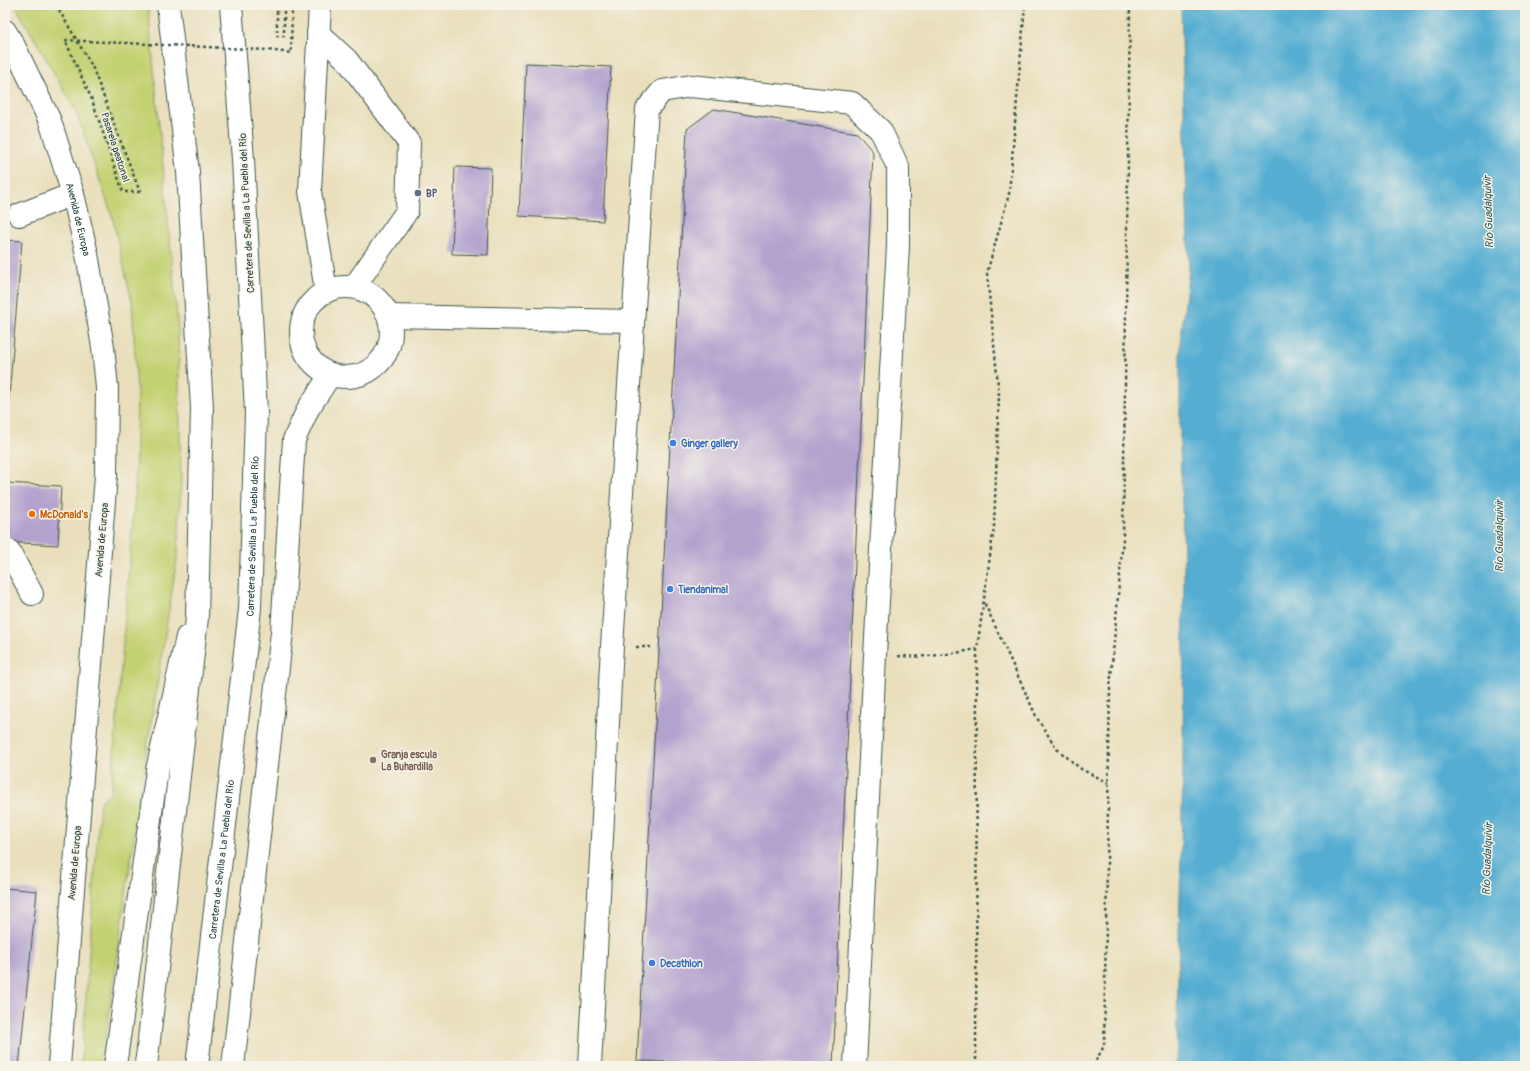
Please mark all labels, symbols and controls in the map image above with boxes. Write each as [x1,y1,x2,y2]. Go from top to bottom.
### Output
street label: Pasarela peatonal [98,111,132,184]
street label: Carretera de Sevilla a La Puebla del Río [237,132,257,293]
water label: Río Guadalquivir [1481,173,1496,248]
street label: Avenida de Europa [63,181,92,258]
marker: BP [413,188,423,198]
place label: BP [426,188,438,200]
marker: Ginger gallery [668,438,678,448]
place label: Ginger gallery [681,438,739,450]
street label: Carretera de Sevilla a La Puebla del Río [244,455,262,617]
water label: Río Guadalquivir [1493,498,1506,572]
street label: Avenida de Europa [93,502,111,578]
marker: McDonald's [27,509,37,519]
place label: McDonald's [40,509,88,521]
marker: Tiendanimal [665,584,675,594]
place label: Tiendanimal [677,584,728,596]
place label: Granja escula La Buhardilla [381,749,437,773]
marker: Granja escula La Buhardilla [368,755,378,765]
street label: Carretera de Sevilla a La Puebla del Río [207,779,237,940]
water label: Río Guadalquivir [1480,820,1495,896]
street label: Avenida de Europa [66,825,84,901]
marker: Decathlon [647,958,657,968]
place label: Decathlon [660,958,703,970]

